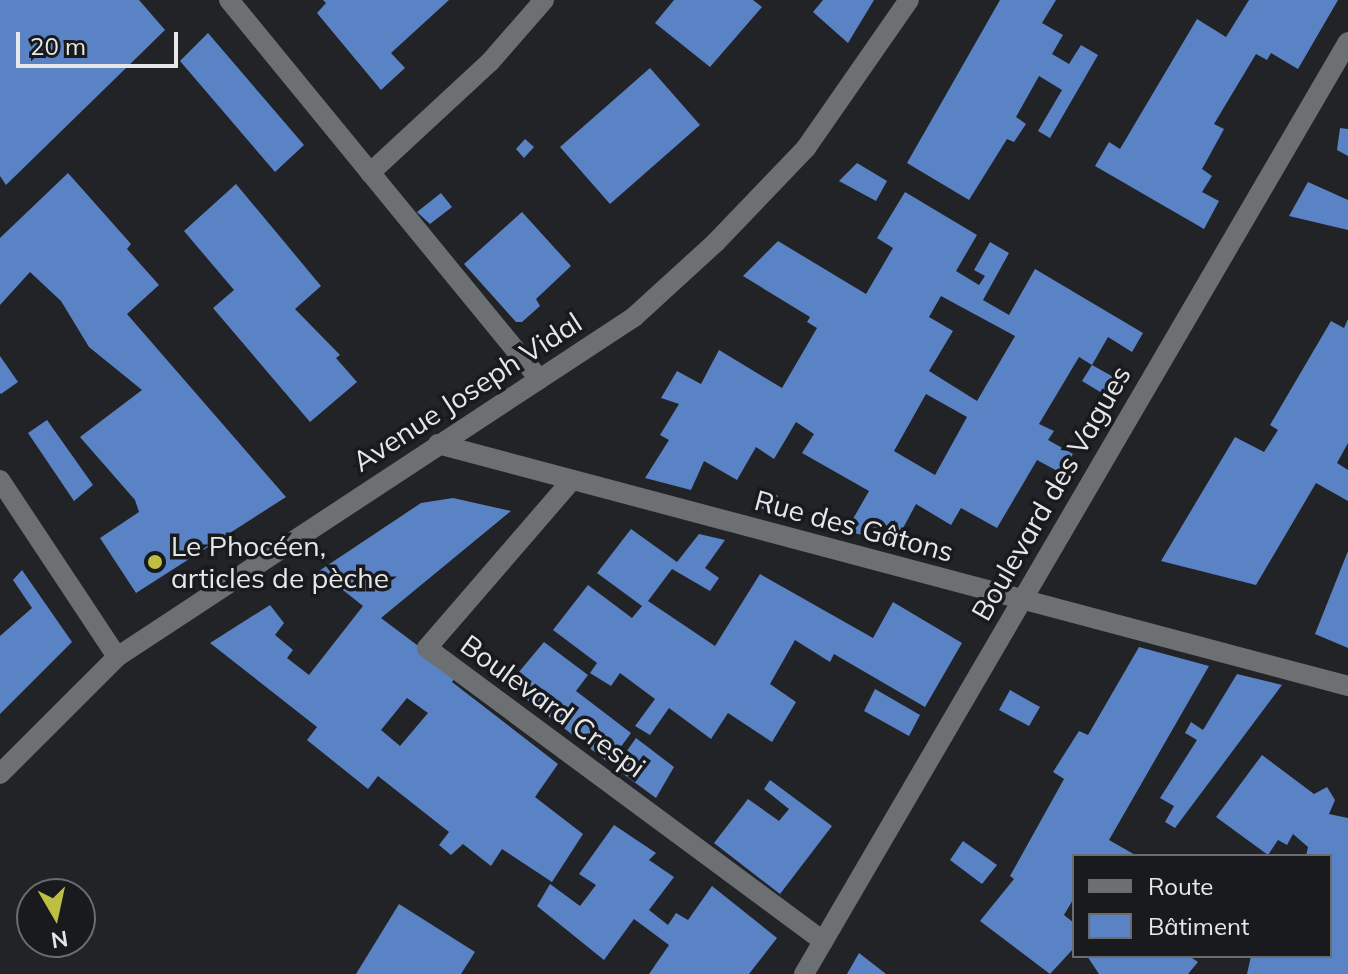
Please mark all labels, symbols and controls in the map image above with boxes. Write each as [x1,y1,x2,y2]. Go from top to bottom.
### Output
scale bar [20,16,182,66]
text: 20 m [30,31,86,61]
street label: Avenue Joseph Vidal [346,305,588,479]
street label: Boulevard des Vagues [964,360,1138,626]
street label: Rue des Gâtons [751,483,957,569]
place label: Le Phocéen, articles de pèche [171,529,389,595]
marker: Le Phocéen, articles de pèche [146,553,164,571]
street label: Boulevard Crespi [454,628,652,784]
legend [1072,854,1332,958]
text: Route [1148,871,1213,901]
north arrow [16,878,96,958]
text: Bâtiment [1148,911,1249,941]
text: N [49,925,70,955]

